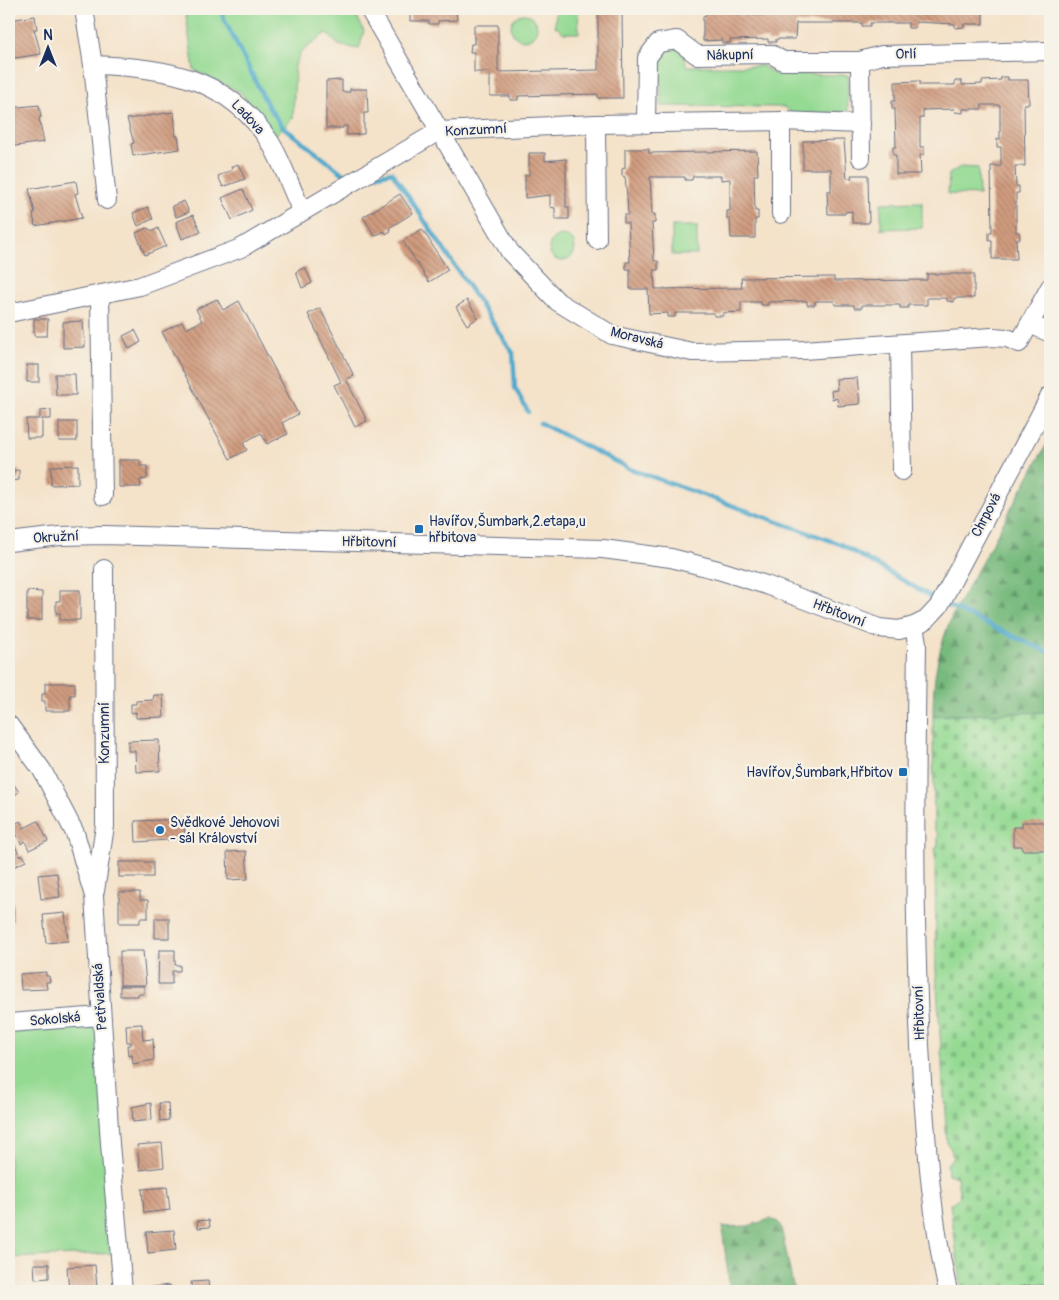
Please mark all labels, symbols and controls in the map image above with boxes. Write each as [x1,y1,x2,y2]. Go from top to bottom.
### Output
north arrow [22,22,72,72]
text: N [43,27,53,44]
street label: Orlí [895,45,917,63]
street label: Nákupní [706,46,754,64]
street label: Ladova [228,96,268,138]
street label: Konzumní [445,120,507,140]
street label: Moravská [609,323,665,353]
street label: Chrpová [967,490,1005,540]
place label: Havířov,Šumbark,2.etapa,u hřbitova [429,512,586,546]
marker: Havířov,Šumbark,2.etapa,u hřbitova [413,523,425,535]
street label: Okružní [33,527,79,547]
street label: Hřbitovní [341,533,397,551]
street label: Hřbitovní [810,595,868,631]
street label: Konzumní [96,702,113,764]
place label: Havířov,Šumbark,Hřbitov [746,763,893,781]
marker: Havířov,Šumbark,Hřbitov [897,766,909,778]
place label: Svědkové Jehovovi - sál Království [170,814,280,847]
marker: Svědkové Jehovovi - sál Království [154,824,166,836]
street label: Petřvaldská [89,963,111,1031]
street label: Hřbitovní [910,985,928,1041]
street label: Sokolská [29,1008,81,1030]

